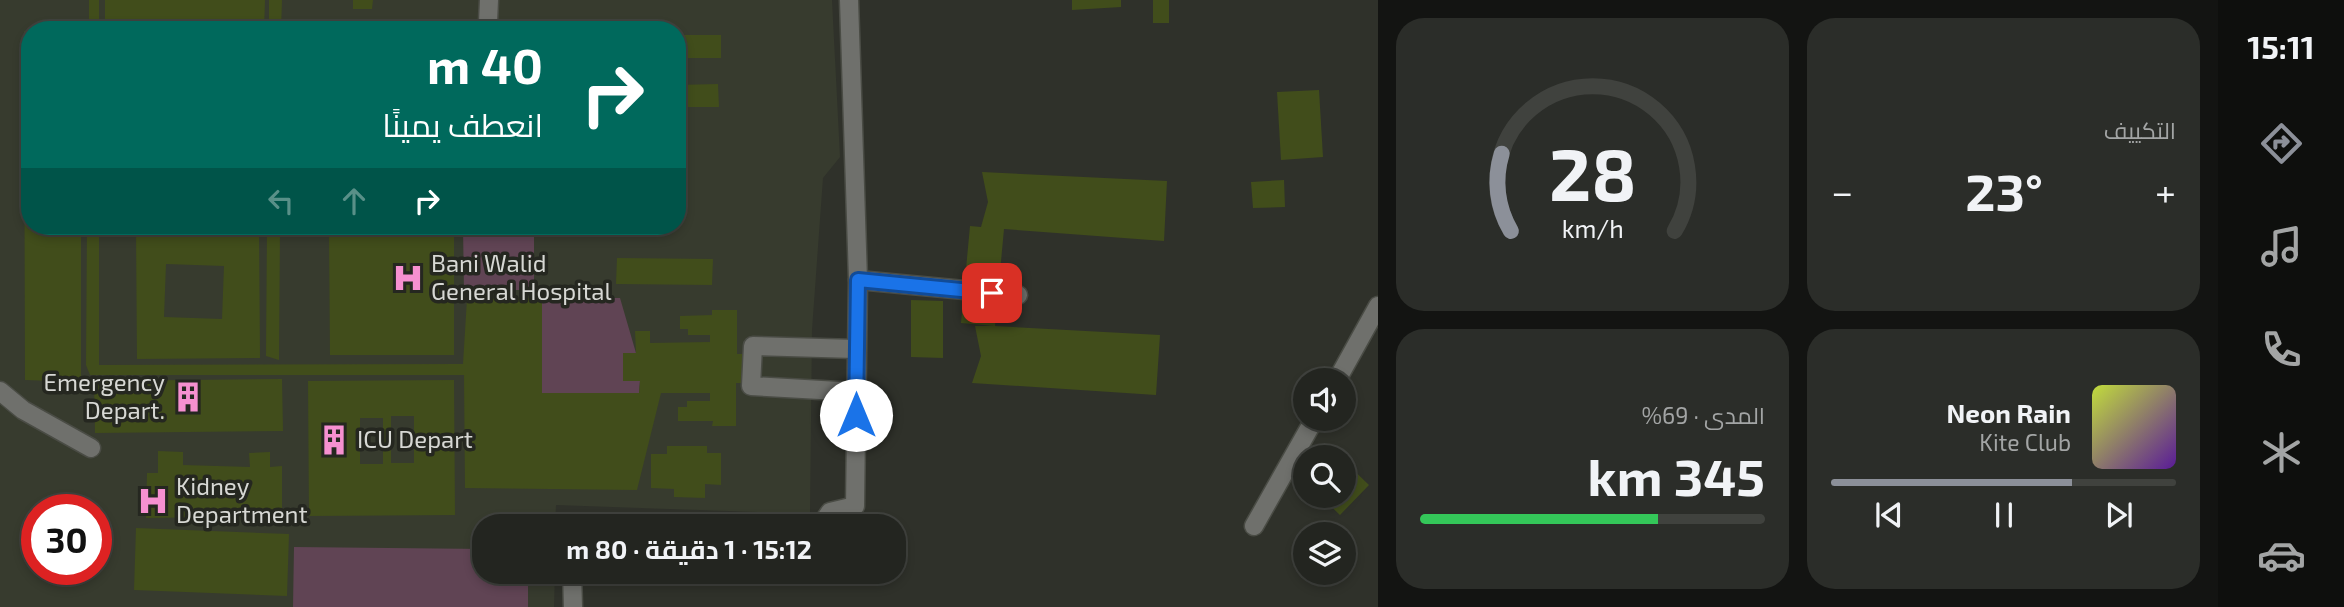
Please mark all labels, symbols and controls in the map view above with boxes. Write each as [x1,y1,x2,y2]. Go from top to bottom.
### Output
text: 15:11 [2247,27,2315,65]
text: 40 m [427,35,543,94]
icon: right [567,49,658,140]
text: انعطف يمينًا [382,105,543,143]
text: التكييف [2104,116,2176,144]
icon: directions [2257,119,2306,168]
text: 28 [1549,128,1636,216]
text: 23° [1965,159,2043,221]
text: − [1831,168,1853,214]
text: + [2155,168,2176,214]
icon: left [262,182,300,220]
icon: ahead [335,182,373,220]
icon: right [408,182,446,220]
text: km/h [1561,212,1624,242]
icon: music [2257,222,2306,271]
place label: Bani Walid General Hospital [431,248,612,305]
hospital icon: Bani Walid General Hospital [391,261,425,295]
pin [962,263,1022,323]
icon: arrive [973,274,1011,312]
icon: phone [2257,325,2306,374]
place label: Emergency Depart. [44,367,165,424]
map controls [1293,368,1356,585]
button: sound [1293,368,1356,431]
position arrow [819,378,893,452]
building icon: Emergency Depart. [171,380,205,414]
text: Neon Rain [1947,397,2071,428]
text: المدى · 69% [1641,401,1765,429]
building icon: ICU Depart [317,423,351,457]
place label: ICU Depart [357,424,473,453]
text: Kite Club [1979,428,2071,456]
icon: climate [2257,428,2306,477]
text: 345 km [1588,444,1765,506]
button: search [1293,445,1356,508]
place label: Kidney Department [176,471,308,528]
hospital icon: Kidney Department [136,484,170,518]
speed limit sign: 30 [21,494,112,585]
icon: previous [1870,496,1908,534]
icon: pause [1985,496,2023,534]
icon: next [2100,496,2138,534]
button: layers [1293,522,1356,585]
icon: car [2257,531,2306,580]
text: 15:12 · 1 دقيقة · 80 m [566,533,812,564]

